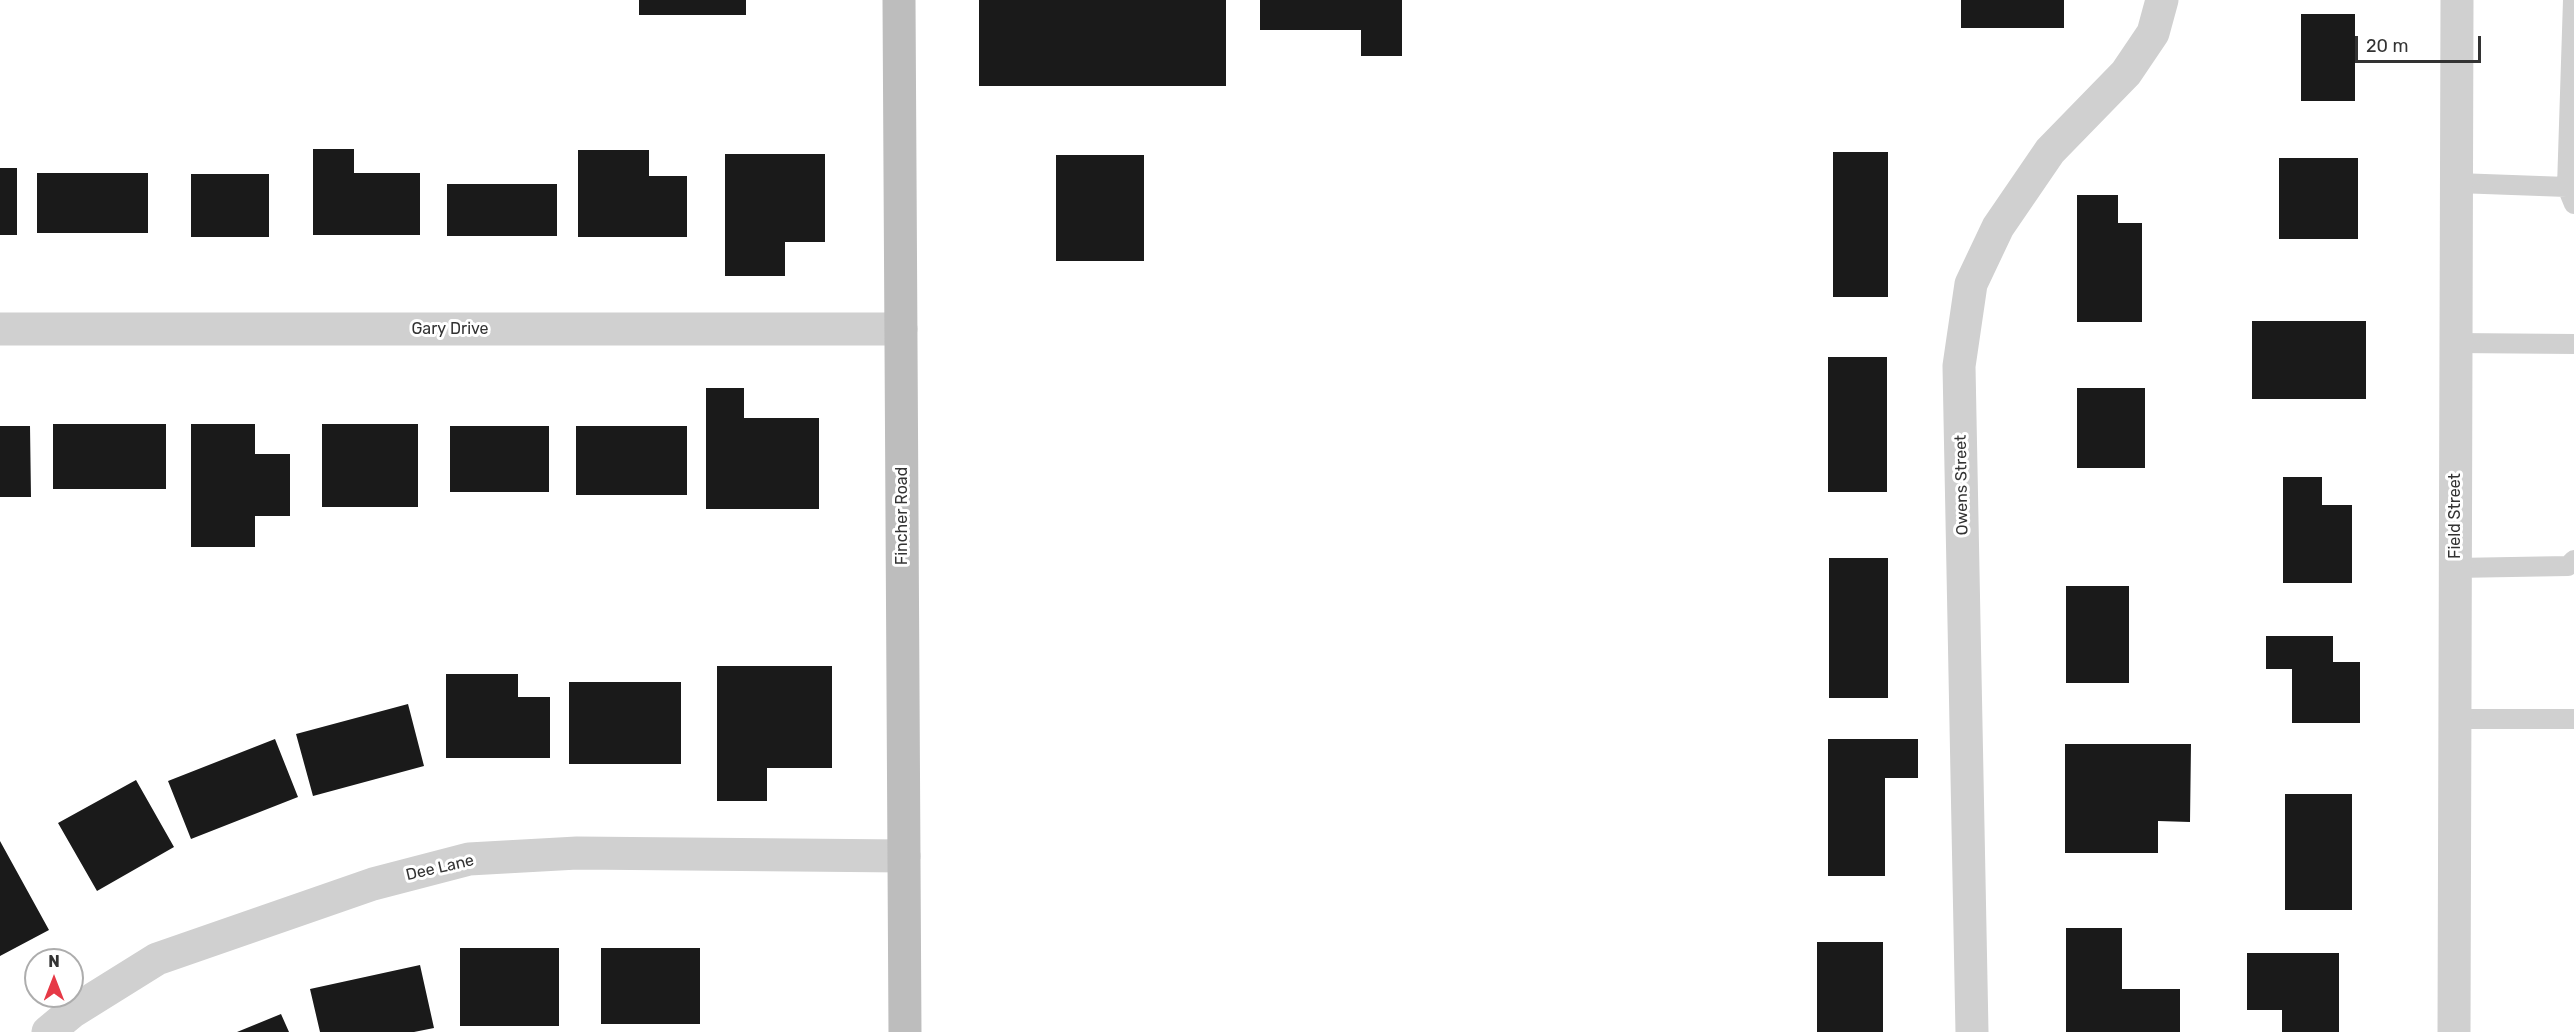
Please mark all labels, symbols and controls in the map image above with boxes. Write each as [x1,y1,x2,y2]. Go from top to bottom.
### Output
scale bar [2358,24,2484,62]
text: 20 m [2366,35,2408,57]
street label: Gary Drive [411,319,489,339]
street label: Owens Street [1952,435,1972,535]
street label: Fincher Road [892,467,912,565]
street label: Field Street [2445,473,2465,559]
street label: Dee Lane [404,851,476,885]
north arrow [24,948,84,1008]
text: N [48,952,60,971]

